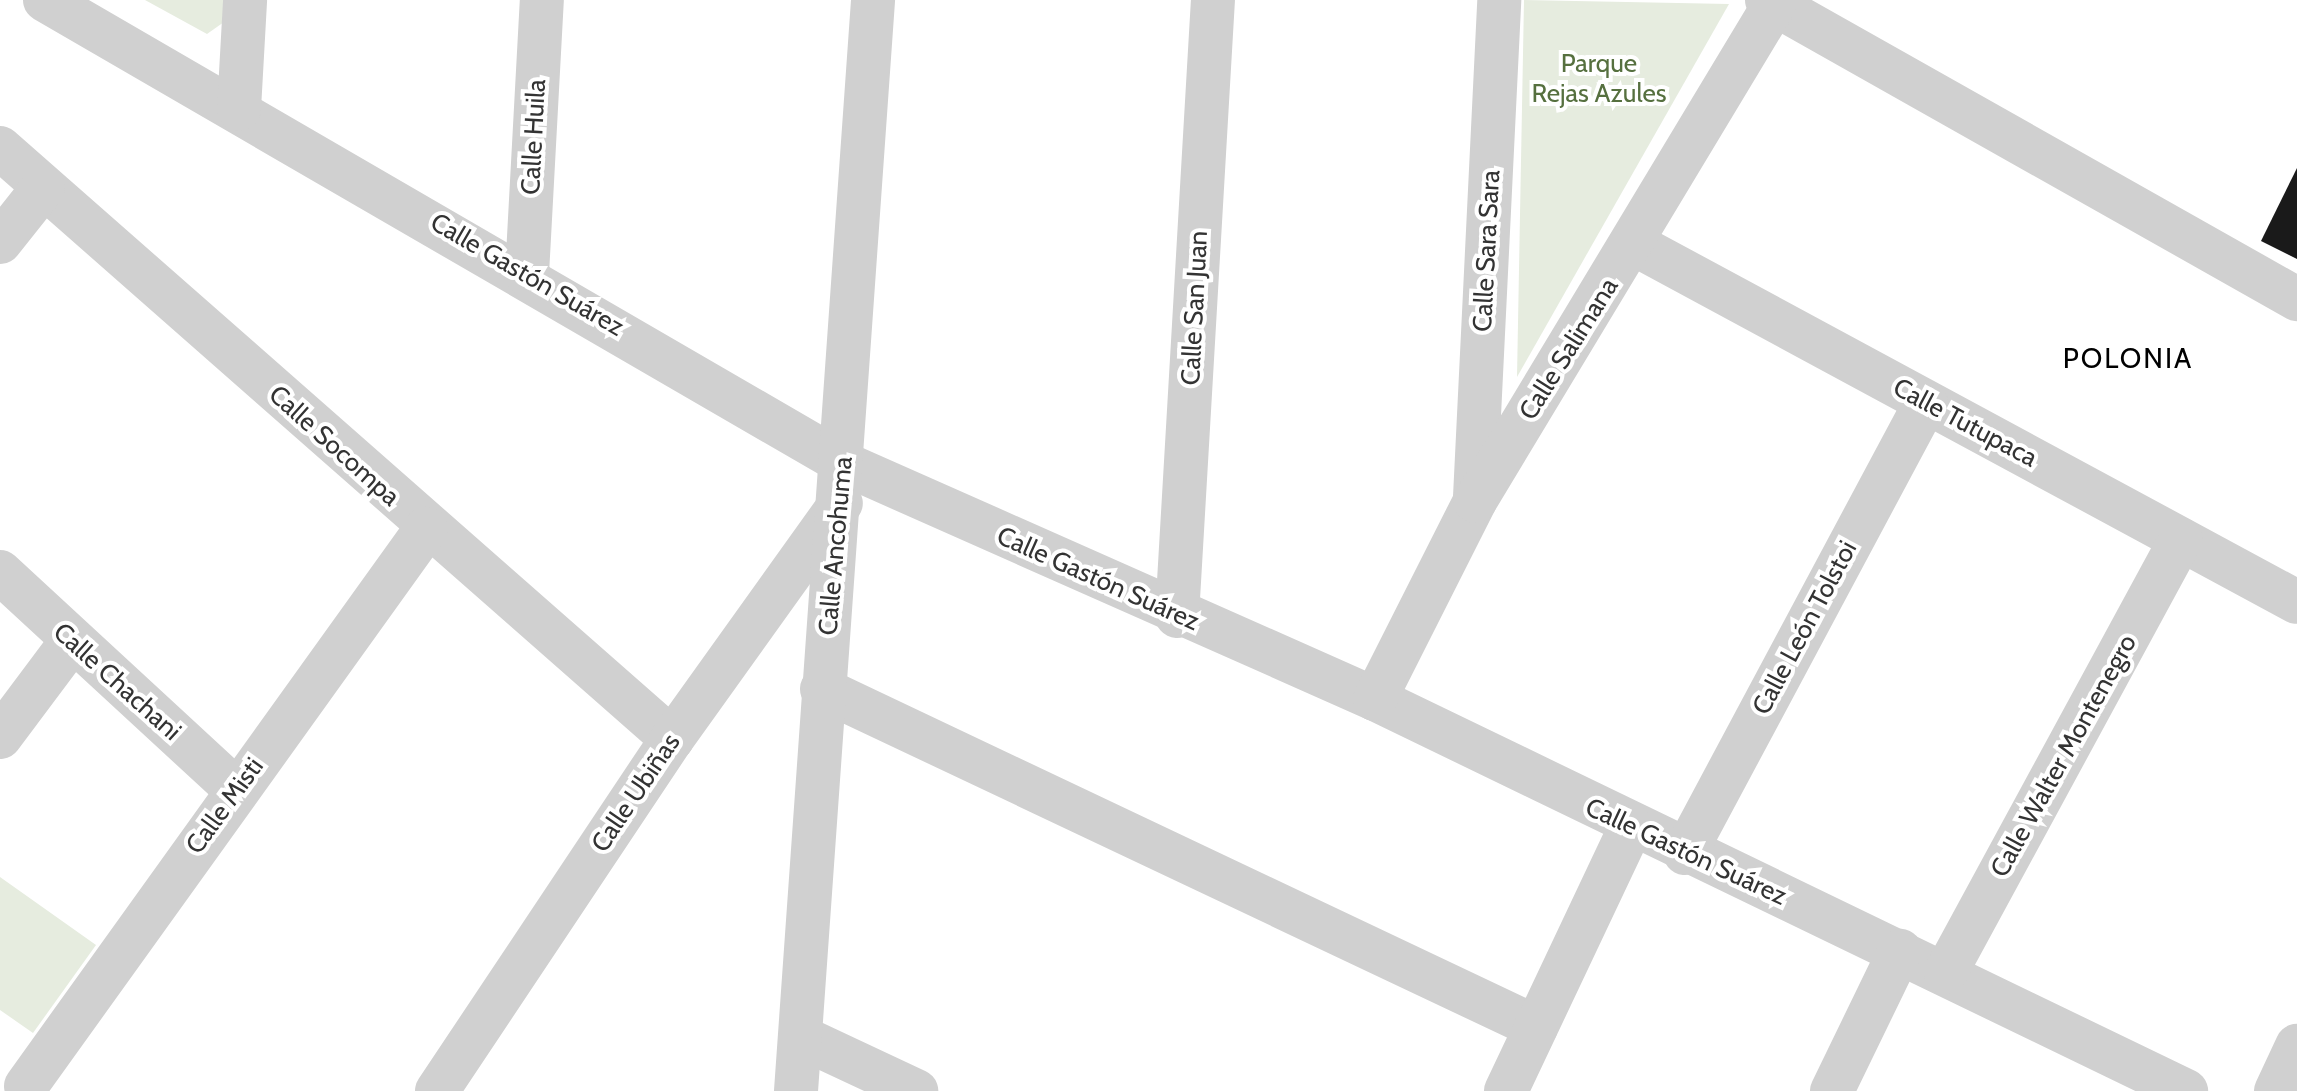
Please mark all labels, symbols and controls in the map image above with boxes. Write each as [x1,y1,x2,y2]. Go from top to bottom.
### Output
park label: Parque Rejas Azules [1531,48,1667,110]
street label: Calle Huila [515,78,553,196]
street label: Calle Sara Sara [1467,169,1507,333]
street label: Calle Gastón Suárez [425,207,629,343]
street label: Calle San Juan [1175,230,1215,386]
street label: Calle Salimana [1513,272,1625,426]
district label: POLONIA [2063,341,2193,375]
street label: Calle Tutupaca [1888,372,2042,474]
street label: Calle Socompa [262,379,406,513]
street label: Calle Ancohuma [813,455,859,637]
street label: Calle Gastón Suárez [992,520,1204,638]
street label: Calle León Tolstoi [1746,536,1864,720]
street label: Calle Chachani [47,617,187,747]
street label: Calle Walter Montenegro [1984,629,2144,883]
street label: Calle Ubiñas [585,728,687,858]
street label: Calle Misti [180,752,270,860]
street label: Calle Gastón Suárez [1580,792,1792,912]

